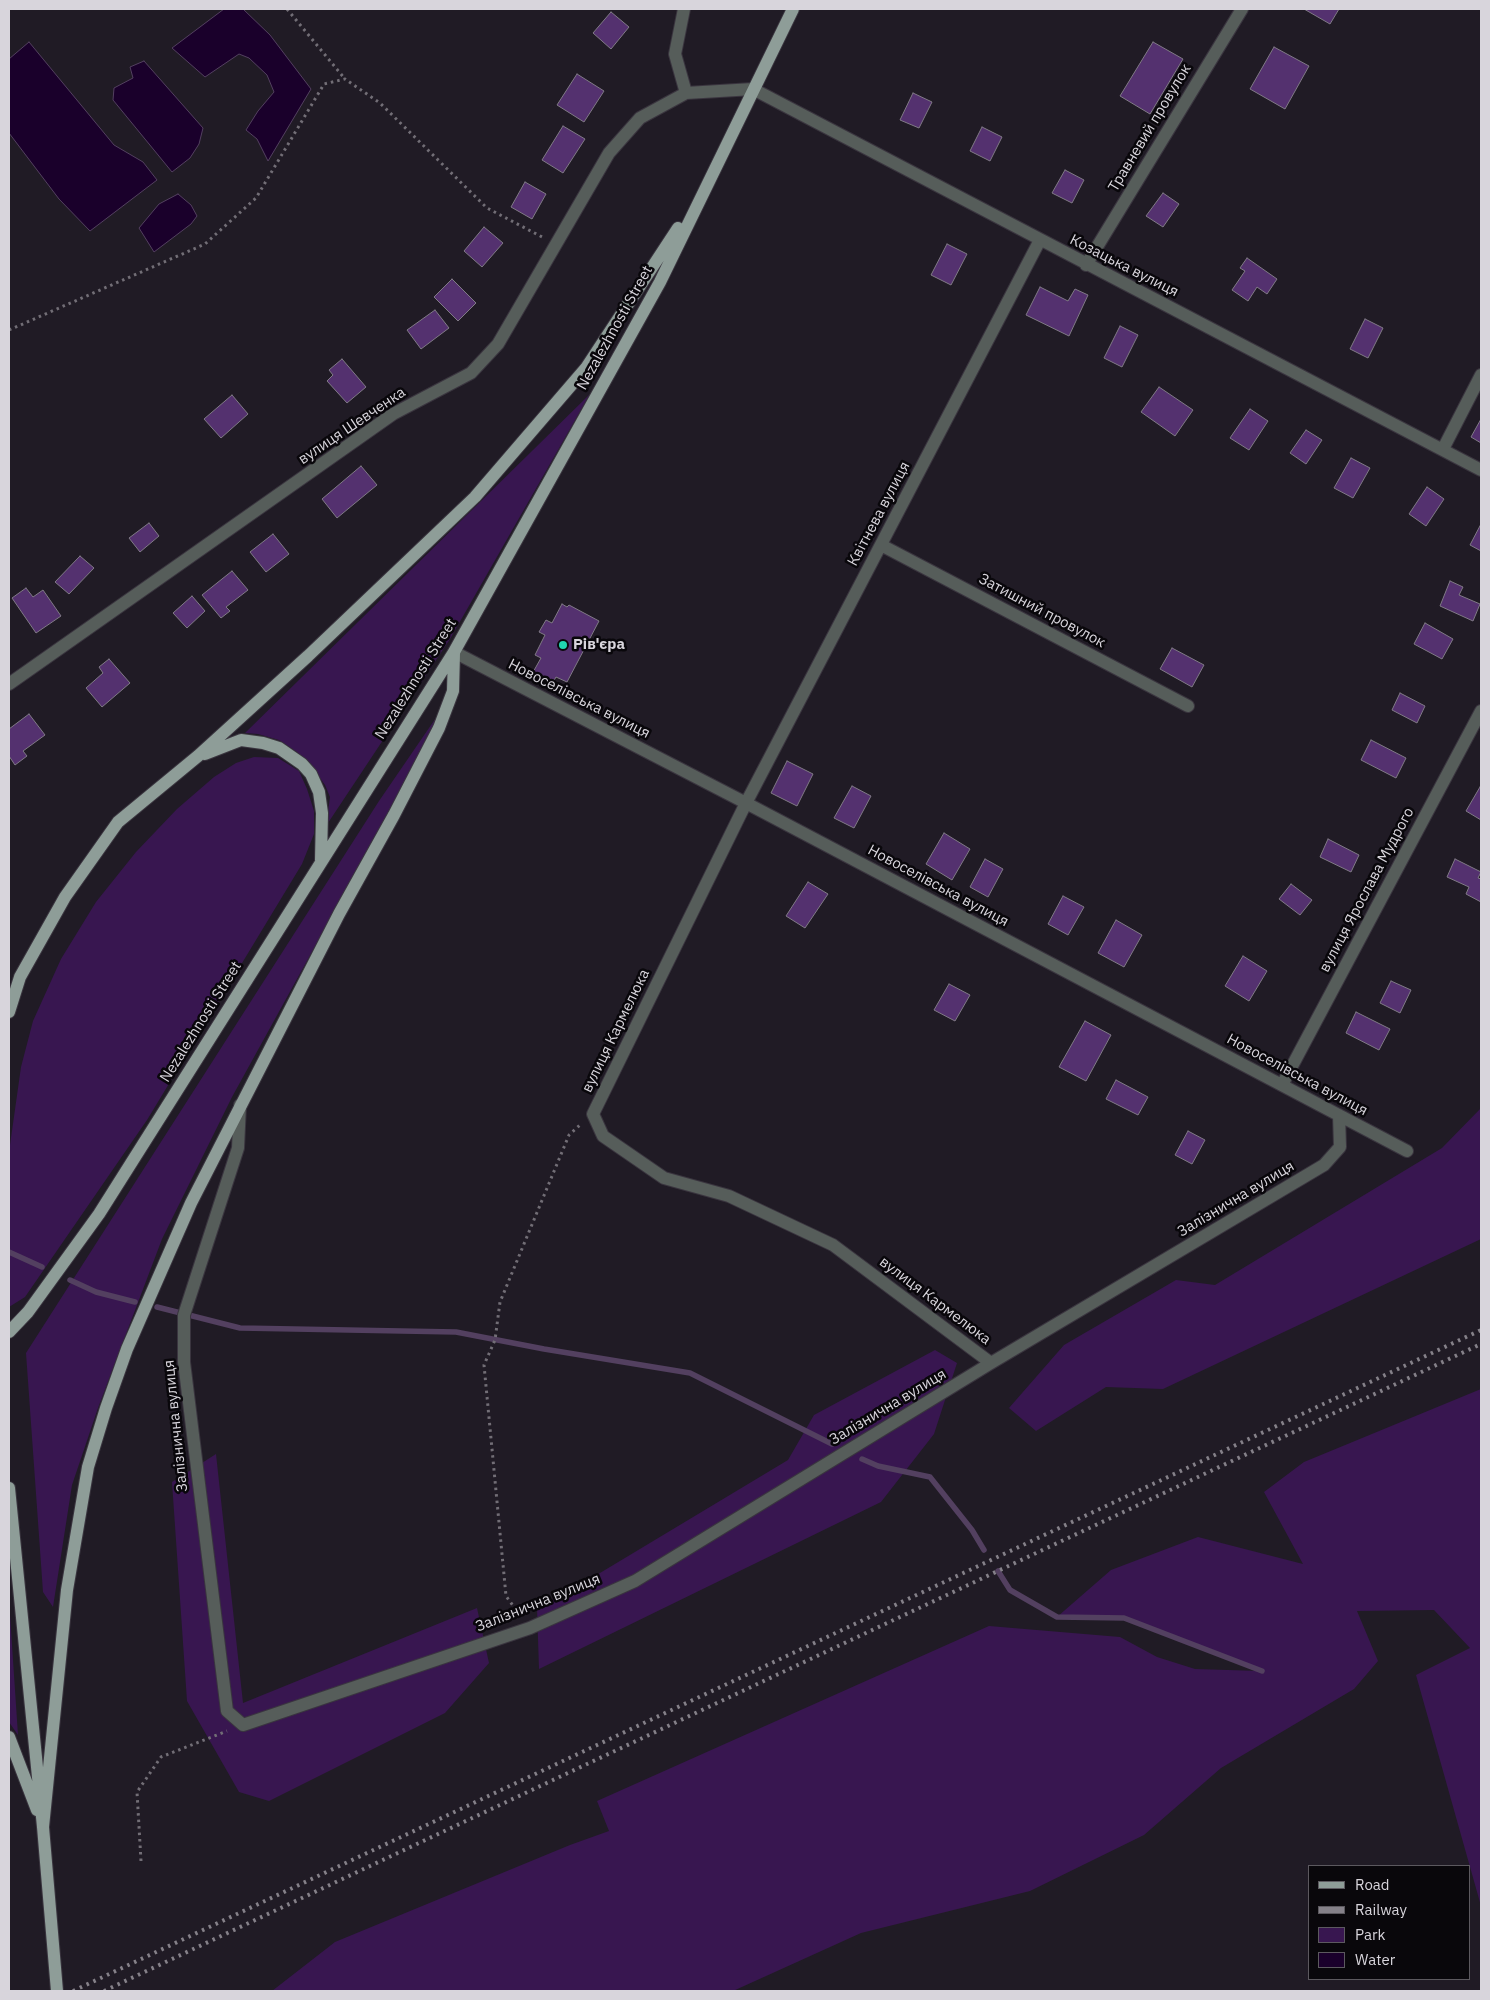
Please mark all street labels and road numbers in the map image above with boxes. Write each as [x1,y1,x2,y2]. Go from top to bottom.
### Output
street label: Травневий провулок [1105,61,1195,195]
street label: Козацька вулиця [1067,231,1181,301]
street label: Nezalezhnosti Street [573,263,657,393]
street label: вулиця Шевченка [295,383,409,469]
street label: Квітнева вулиця [844,459,914,569]
street label: Затишний провулок [976,570,1108,652]
street label: Nezalezhnosti Street [371,615,461,743]
street label: Новоселівська вулиця [505,655,653,743]
street label: вулиця Ярослава Мудрого [1316,805,1418,975]
street label: Новоселівська вулиця [865,841,1011,931]
street label: Nezalezhnosti Street [156,958,246,1086]
street label: вулиця Кармелюка [578,966,654,1096]
street label: Новоселівська вулиця [1224,1030,1370,1120]
street label: Залізнична вулиця [1174,1157,1298,1241]
street label: вулиця Кармелюка [876,1253,994,1349]
street label: Залізнична вулиця [160,1359,192,1493]
street label: Залізнична вулиця [826,1365,950,1449]
street label: Залізнична вулиця [473,1570,603,1636]

